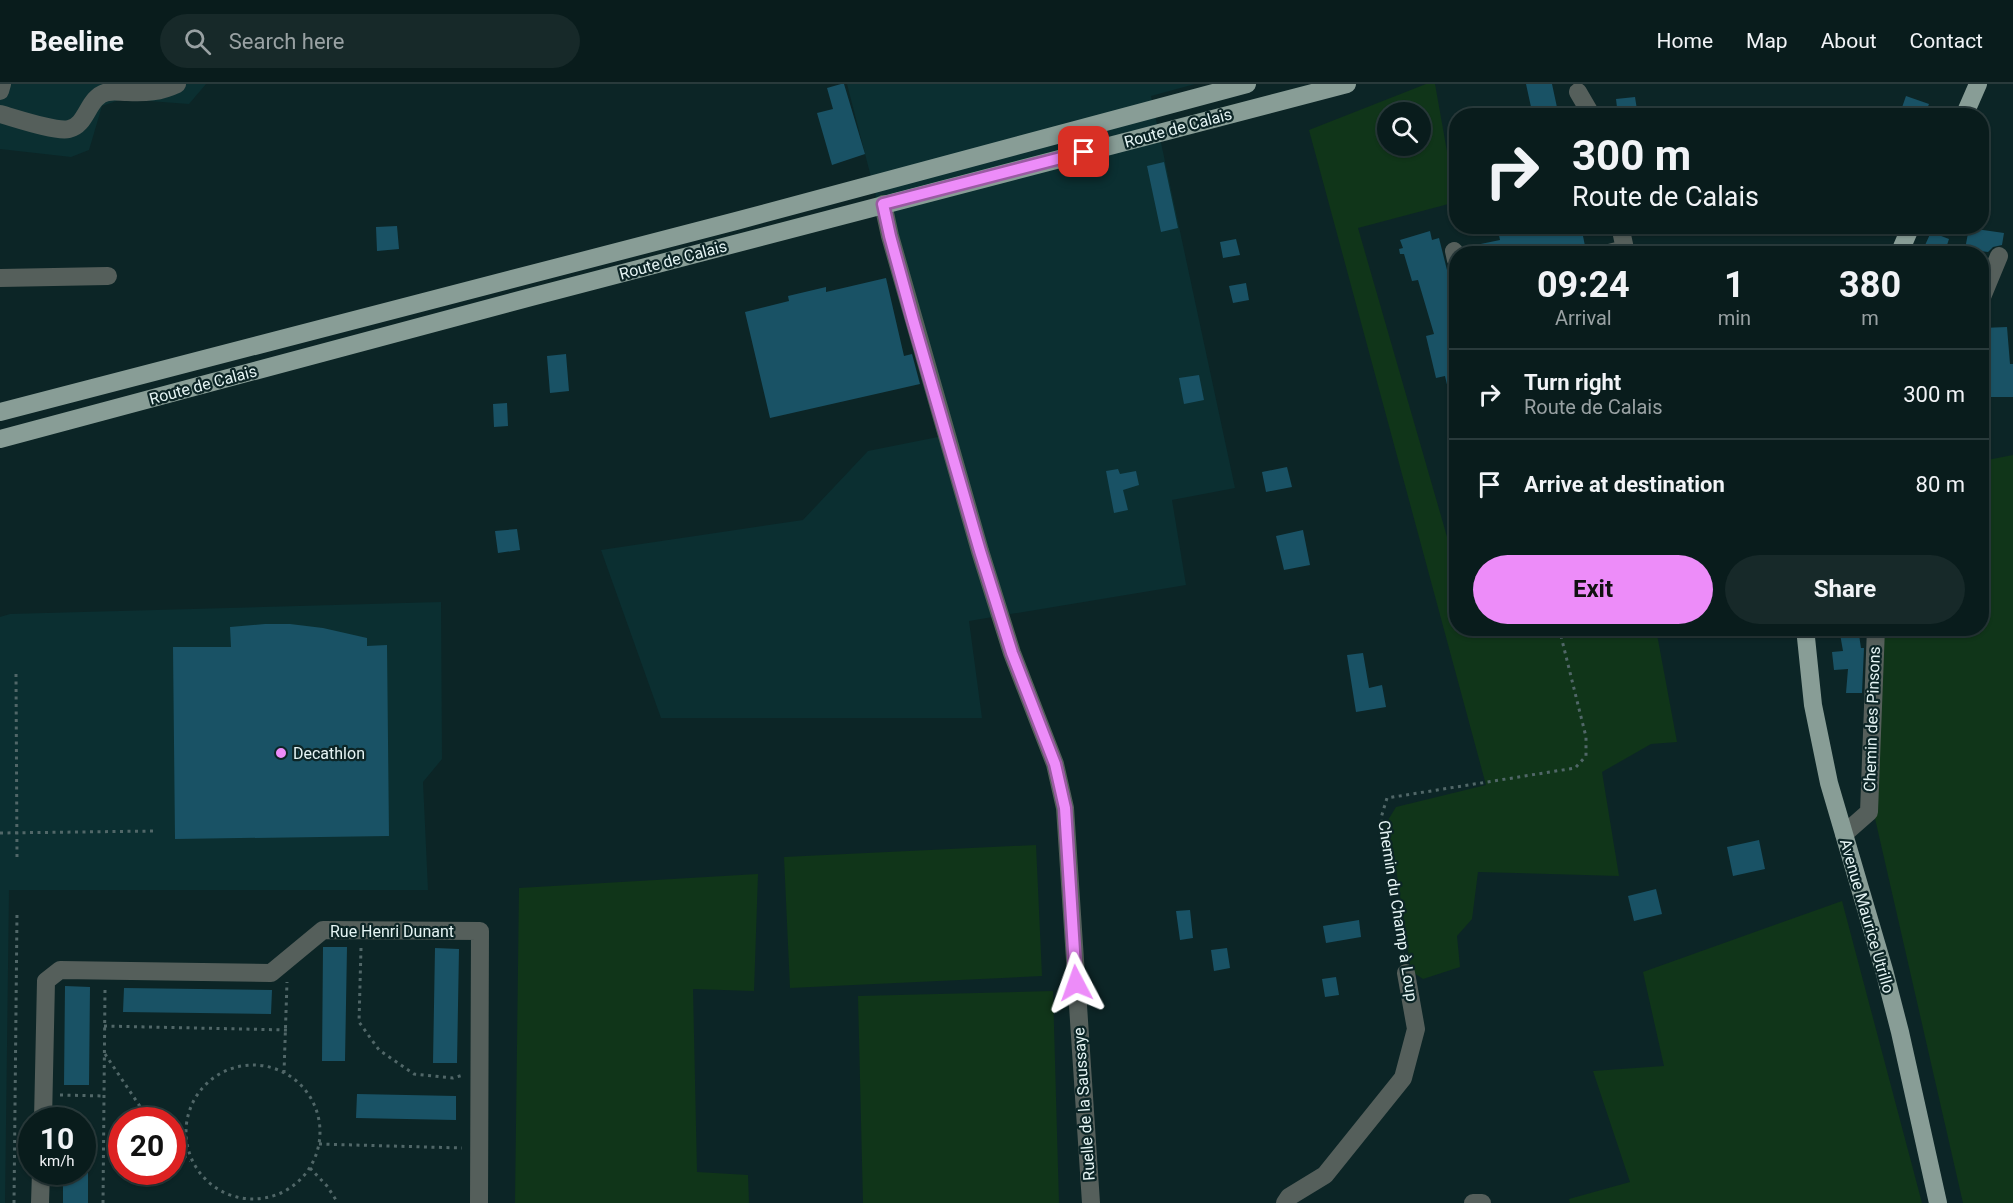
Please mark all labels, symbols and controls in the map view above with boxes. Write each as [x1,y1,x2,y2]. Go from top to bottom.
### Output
search box [160,14,580,68]
text: Beeline [30,25,124,58]
icon: search [181,25,214,58]
text: Search here [229,29,345,54]
text: Home [1657,29,1713,53]
text: Map [1746,29,1788,53]
text: About [1821,29,1877,53]
text: Contact [1910,29,1983,53]
map controls [1377,102,1431,156]
button: search [1377,102,1431,156]
street label: Route de Calais [1122,104,1234,152]
pin [1058,126,1109,177]
text: 300 m [1572,131,1691,180]
icon: right [1473,132,1551,210]
icon: arrive [1067,135,1100,168]
text: Route de Calais [1572,181,1759,213]
street label: Route de Calais [617,236,729,284]
text: 09:24 [1537,264,1630,306]
text: 1 [1724,264,1745,306]
text: 380 [1839,264,1901,306]
text: Arrival [1555,306,1612,330]
text: min [1718,306,1751,330]
text: m [1861,306,1879,330]
street label: Route de Calais [147,361,259,409]
text: Turn right [1524,370,1621,395]
icon: right [1473,378,1506,411]
text: 300 m [1903,382,1965,407]
text: Route de Calais [1524,395,1663,419]
icon: arrive [1473,468,1506,501]
text: Arrive at destination [1524,472,1725,497]
text: 80 m [1916,472,1965,497]
button: Exit [1473,555,1713,624]
button: Share [1725,555,1965,624]
street label: Chemin des Pinsons [1860,646,1884,792]
place label: Decathlon [293,744,365,763]
marker: Decathlon [274,746,288,760]
street label: Chemin du Champ à Loup [1374,819,1422,1003]
street label: Avenue Maurice Utrillo [1836,837,1898,995]
street label: Rue Henri Dunant [330,922,454,941]
position arrow [1044,951,1108,1015]
street label: Ruelle de la Saussaye [1069,1027,1099,1181]
speed limit sign: 20 [108,1107,186,1185]
text: 10 [40,1121,74,1156]
text: km/h [39,1152,75,1170]

